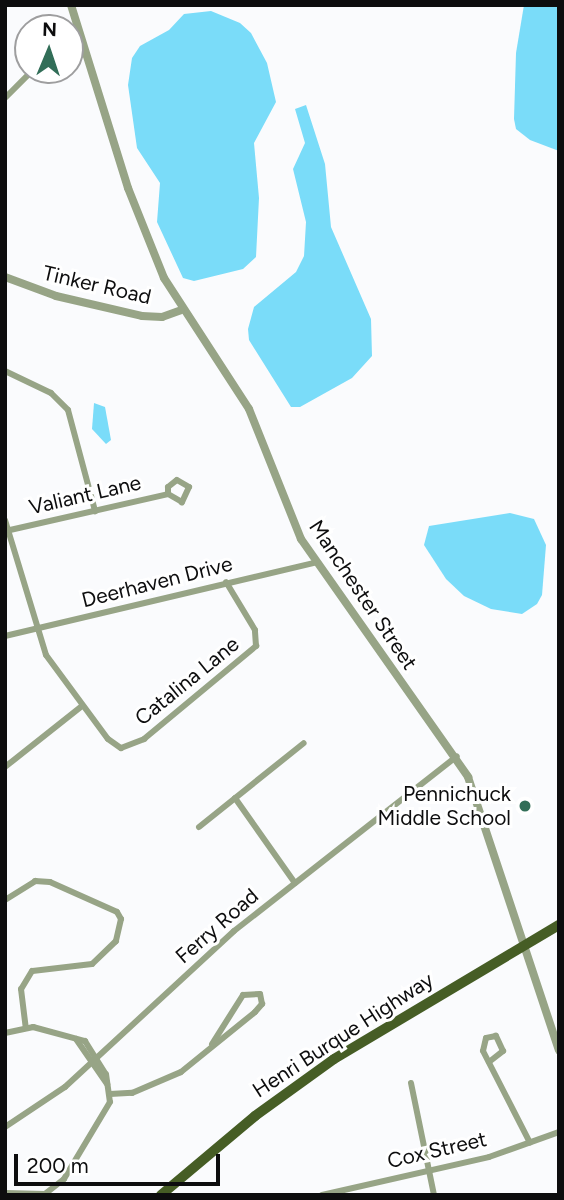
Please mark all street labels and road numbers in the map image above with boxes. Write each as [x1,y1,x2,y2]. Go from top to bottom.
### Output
street label: Tinker Road [40,260,154,310]
street label: Valiant Lane [26,470,144,520]
street label: Manchester Street [304,515,422,675]
street label: Deerhaven Drive [79,551,235,613]
street label: Catalina Lane [130,631,244,731]
street label: Ferry Road [170,883,264,969]
street label: Henri Burque Highway [248,967,438,1103]
street label: Cox Street [385,1126,489,1174]

